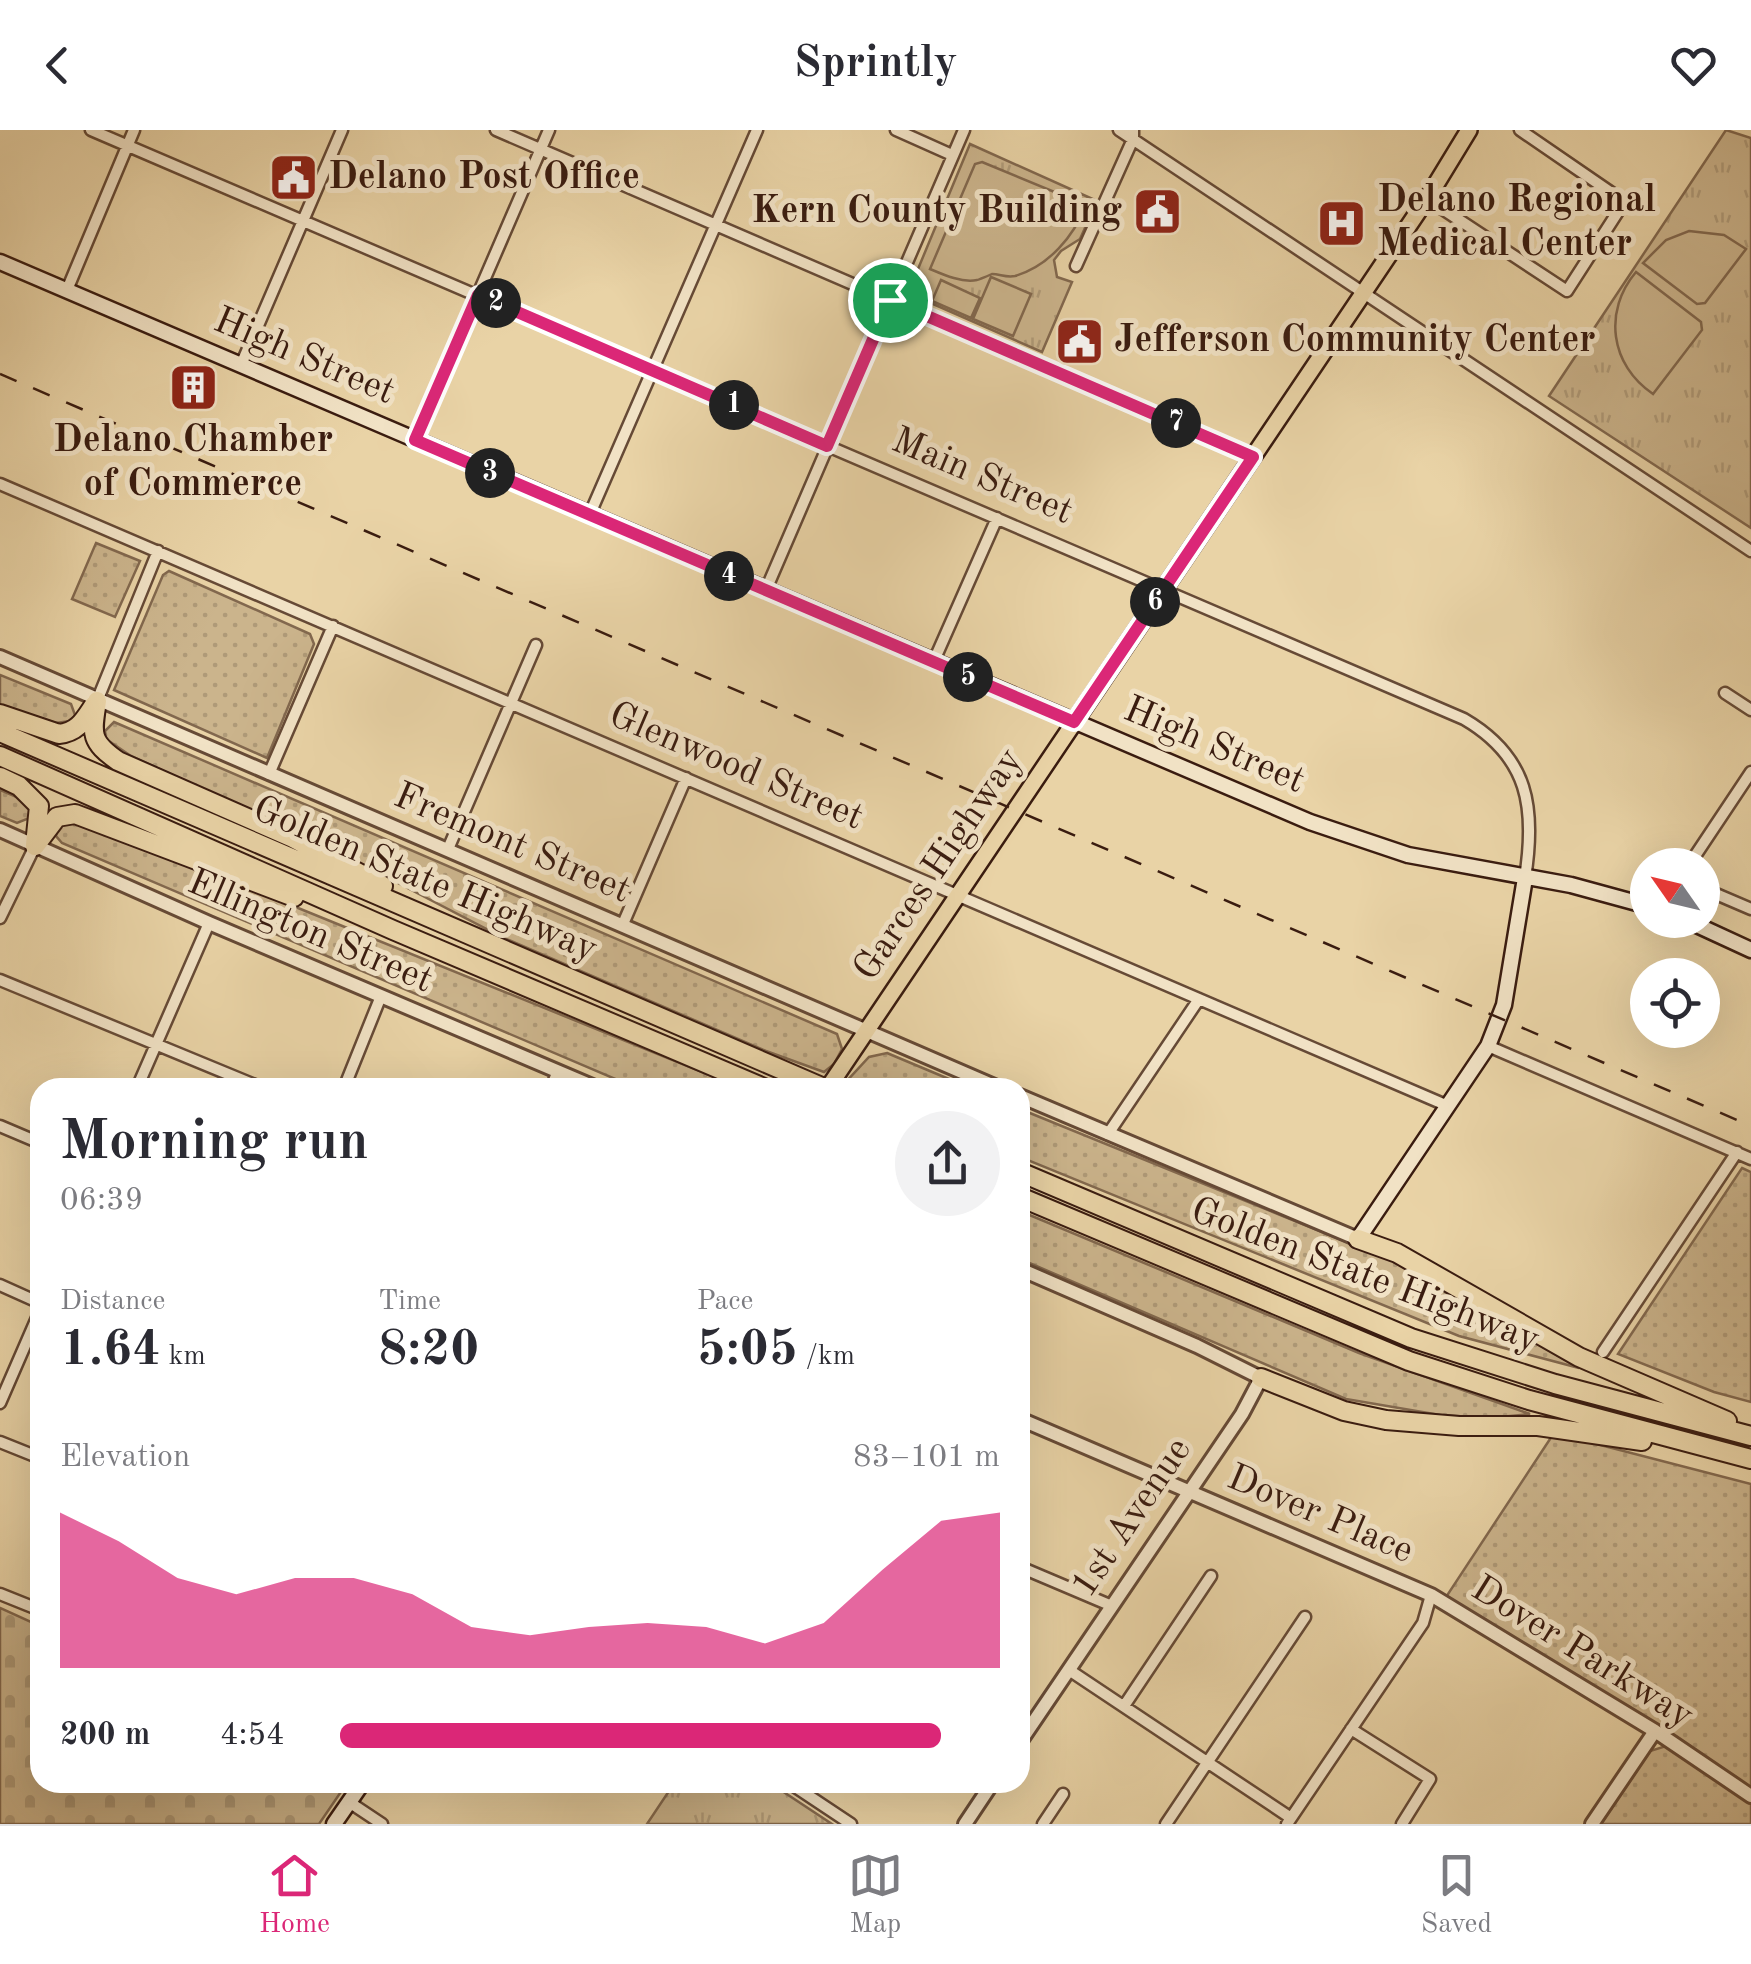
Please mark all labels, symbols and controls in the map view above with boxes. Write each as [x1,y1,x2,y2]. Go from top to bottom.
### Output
icon: back [30,38,85,93]
icon: heart [1666,38,1721,93]
text: Sprintly [793,42,958,87]
public building icon: Delano Post Office [267,152,319,204]
place label: Delano Post Office [328,159,640,197]
place label: Delano Regional Medical Center [1377,182,1656,264]
public building icon: Kern County Building [1131,186,1183,238]
place label: Kern County Building [751,193,1122,231]
hospital icon: Delano Regional Medical Center [1316,197,1368,249]
pin [848,258,933,343]
icon: arrive [863,273,918,328]
pin: 2 [471,278,521,328]
text: 2 [488,289,504,317]
street label: High Street [208,302,400,412]
public building icon: Jefferson Community Center [1053,315,1105,367]
place label: Jefferson Community Center [1114,322,1596,360]
building icon: Delano Chamber of Commerce [167,361,219,413]
pin: 1 [709,380,759,430]
text: 1 [726,391,742,419]
pin: 7 [1151,398,1201,448]
text: 7 [1168,409,1184,437]
place label: Delano Chamber of Commerce [53,422,333,504]
street label: Main Street [886,422,1078,532]
pin: 3 [465,448,515,498]
text: 3 [482,459,498,487]
pin: 4 [704,551,754,601]
text: 4 [721,562,737,590]
pin: 6 [1130,577,1180,627]
text: 6 [1147,588,1163,616]
pin: 5 [943,652,993,702]
text: 5 [960,663,976,691]
street label: High Street [1118,691,1310,801]
street label: Glenwood Street [603,696,869,838]
street label: Garces Highway [848,742,1030,988]
street label: Fremont Street [388,777,636,911]
street label: Golden State Highway [247,790,603,970]
north arrow [1630,848,1720,938]
map controls [1630,848,1720,1048]
street label: Ellington Street [182,863,438,1001]
button: locate [1630,958,1720,1048]
button: share [895,1111,1000,1216]
text: Morning run [60,1116,369,1171]
text: 06:39 [60,1185,143,1217]
street label: Golden State Highway [1185,1192,1545,1360]
text: Distance [60,1288,165,1316]
text: Time [378,1288,441,1316]
text: Pace [697,1288,753,1316]
text: 1.64 [60,1326,161,1376]
text: 8:20 [378,1326,479,1376]
text: 5:05 [697,1326,798,1376]
text: km [161,1343,206,1371]
text: /km [798,1343,855,1371]
street label: 1st Avenue [1065,1431,1199,1605]
text: Elevation [60,1442,190,1474]
text: 83–101 m [853,1442,1000,1474]
street label: Dover Place [1222,1459,1418,1571]
street label: Dover Parkway [1464,1570,1700,1736]
text: 200 m [60,1720,150,1752]
text: 4:54 [220,1720,285,1752]
tab: Home [259,1848,330,1943]
tab: Map [848,1848,903,1943]
tab: Saved [1421,1848,1492,1943]

